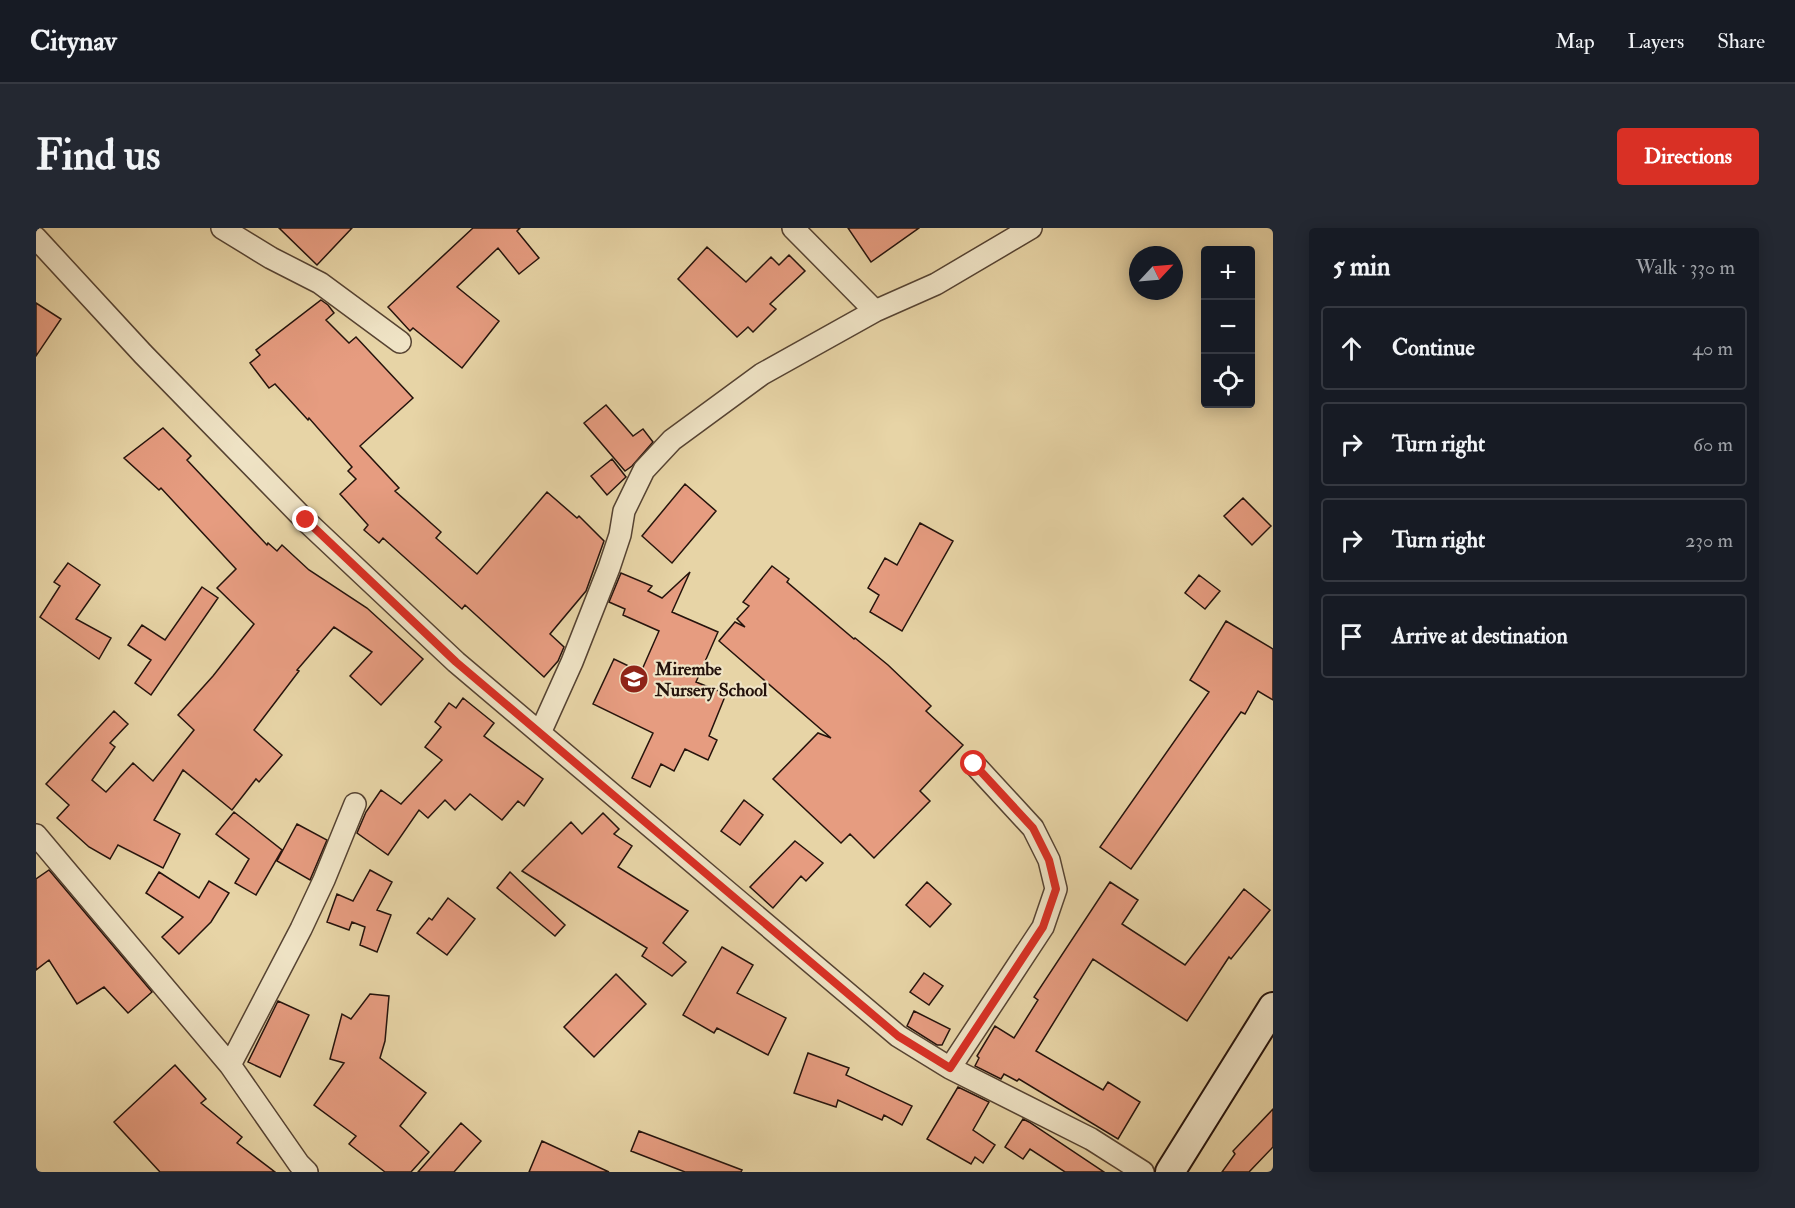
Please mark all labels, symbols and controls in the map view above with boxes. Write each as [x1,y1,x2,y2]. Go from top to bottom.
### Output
text: Citynav [30,24,117,59]
text: Map [1555,28,1595,55]
text: Layers [1628,28,1684,55]
text: Share [1717,28,1765,55]
button: Directions [1617,128,1759,185]
text: Find us [36,130,160,182]
north arrow [1129,246,1183,300]
map controls [1201,246,1255,408]
button: + [1201,246,1255,300]
text: 5 min [1333,251,1390,283]
text: Walk · 330 m [1636,255,1735,280]
button: − [1201,300,1255,354]
icon: ahead [1335,332,1368,365]
text: Continue [1392,334,1475,362]
text: 40 m [1692,336,1733,361]
button: locate [1201,354,1255,408]
icon: right [1335,428,1368,461]
text: Turn right [1392,430,1485,458]
text: 60 m [1693,432,1733,457]
route end [292,506,318,532]
icon: right [1335,524,1368,557]
text: Turn right [1392,526,1485,554]
text: 230 m [1685,528,1733,553]
icon: arrive [1335,620,1368,653]
text: Arrive at destination [1392,622,1568,650]
place label: Mirembe Nursery School [654,658,768,702]
school or university icon: Mirembe Nursery School [618,663,650,695]
route start [960,750,986,776]

